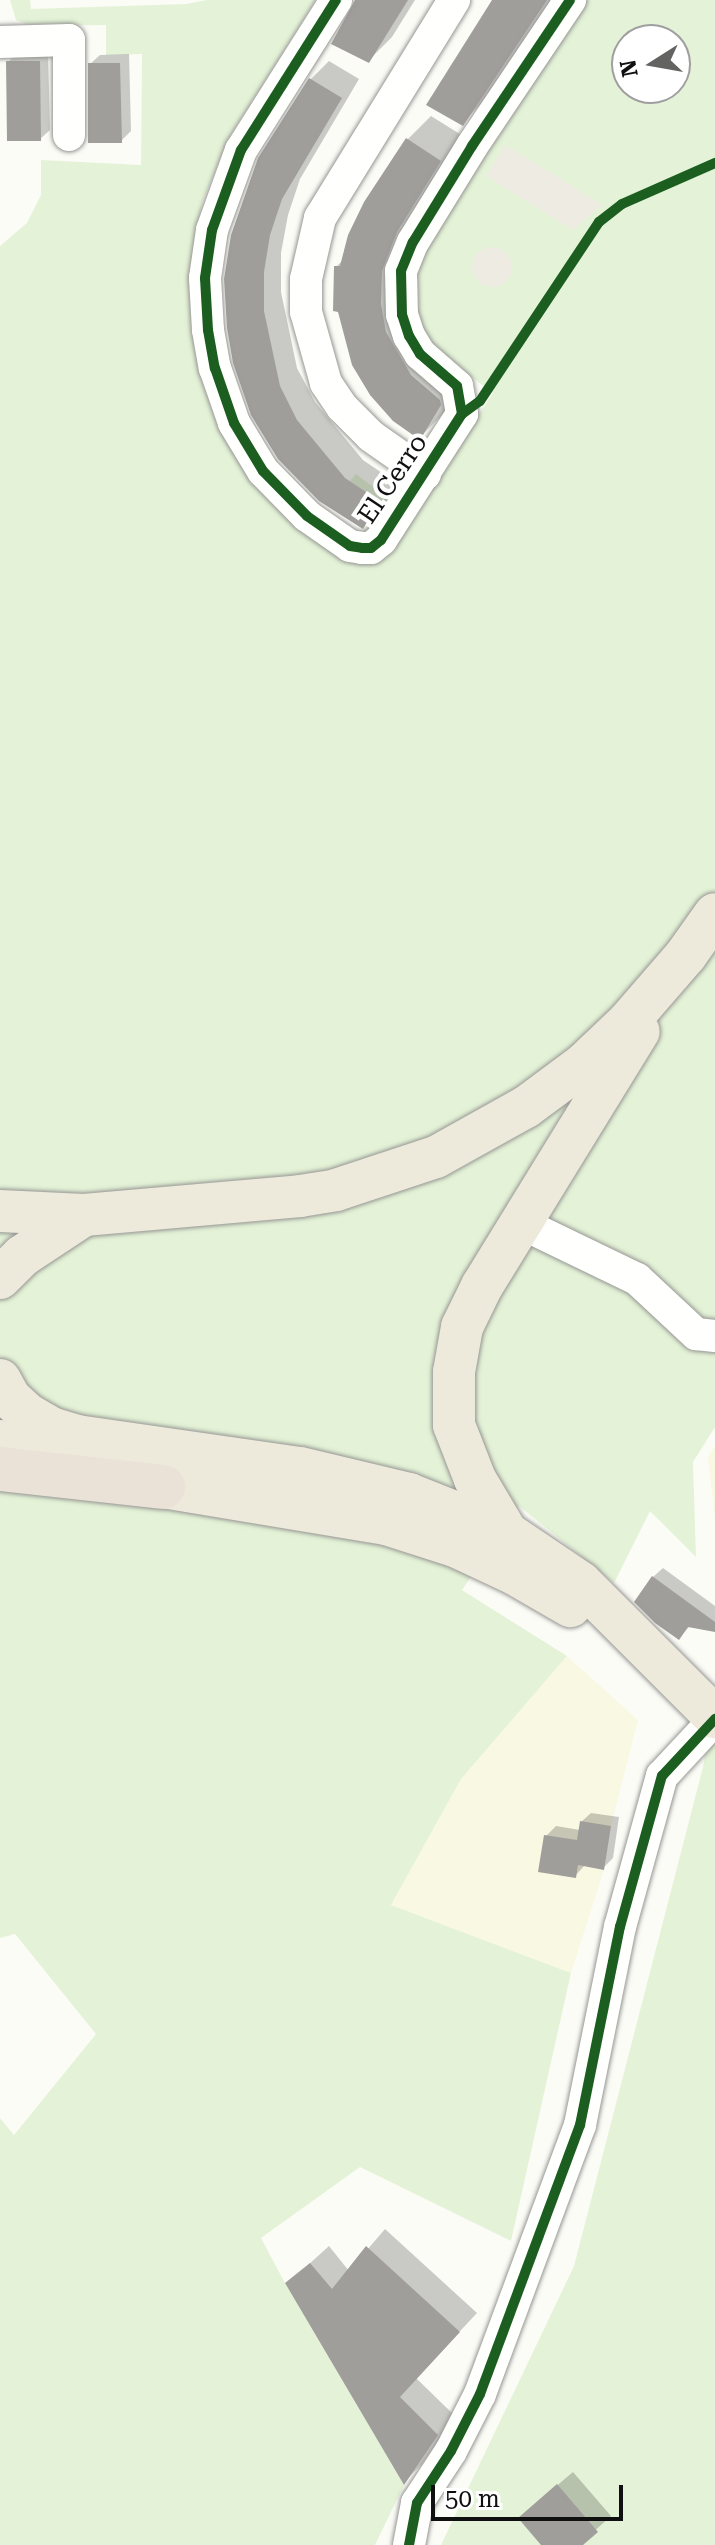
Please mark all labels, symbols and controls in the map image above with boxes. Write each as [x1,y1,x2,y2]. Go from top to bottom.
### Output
north arrow [611,24,691,104]
text: N [615,58,643,79]
street label: El Cerro [352,428,434,530]
scale bar [435,2469,627,2519]
text: 50 m [445,2485,500,2513]

